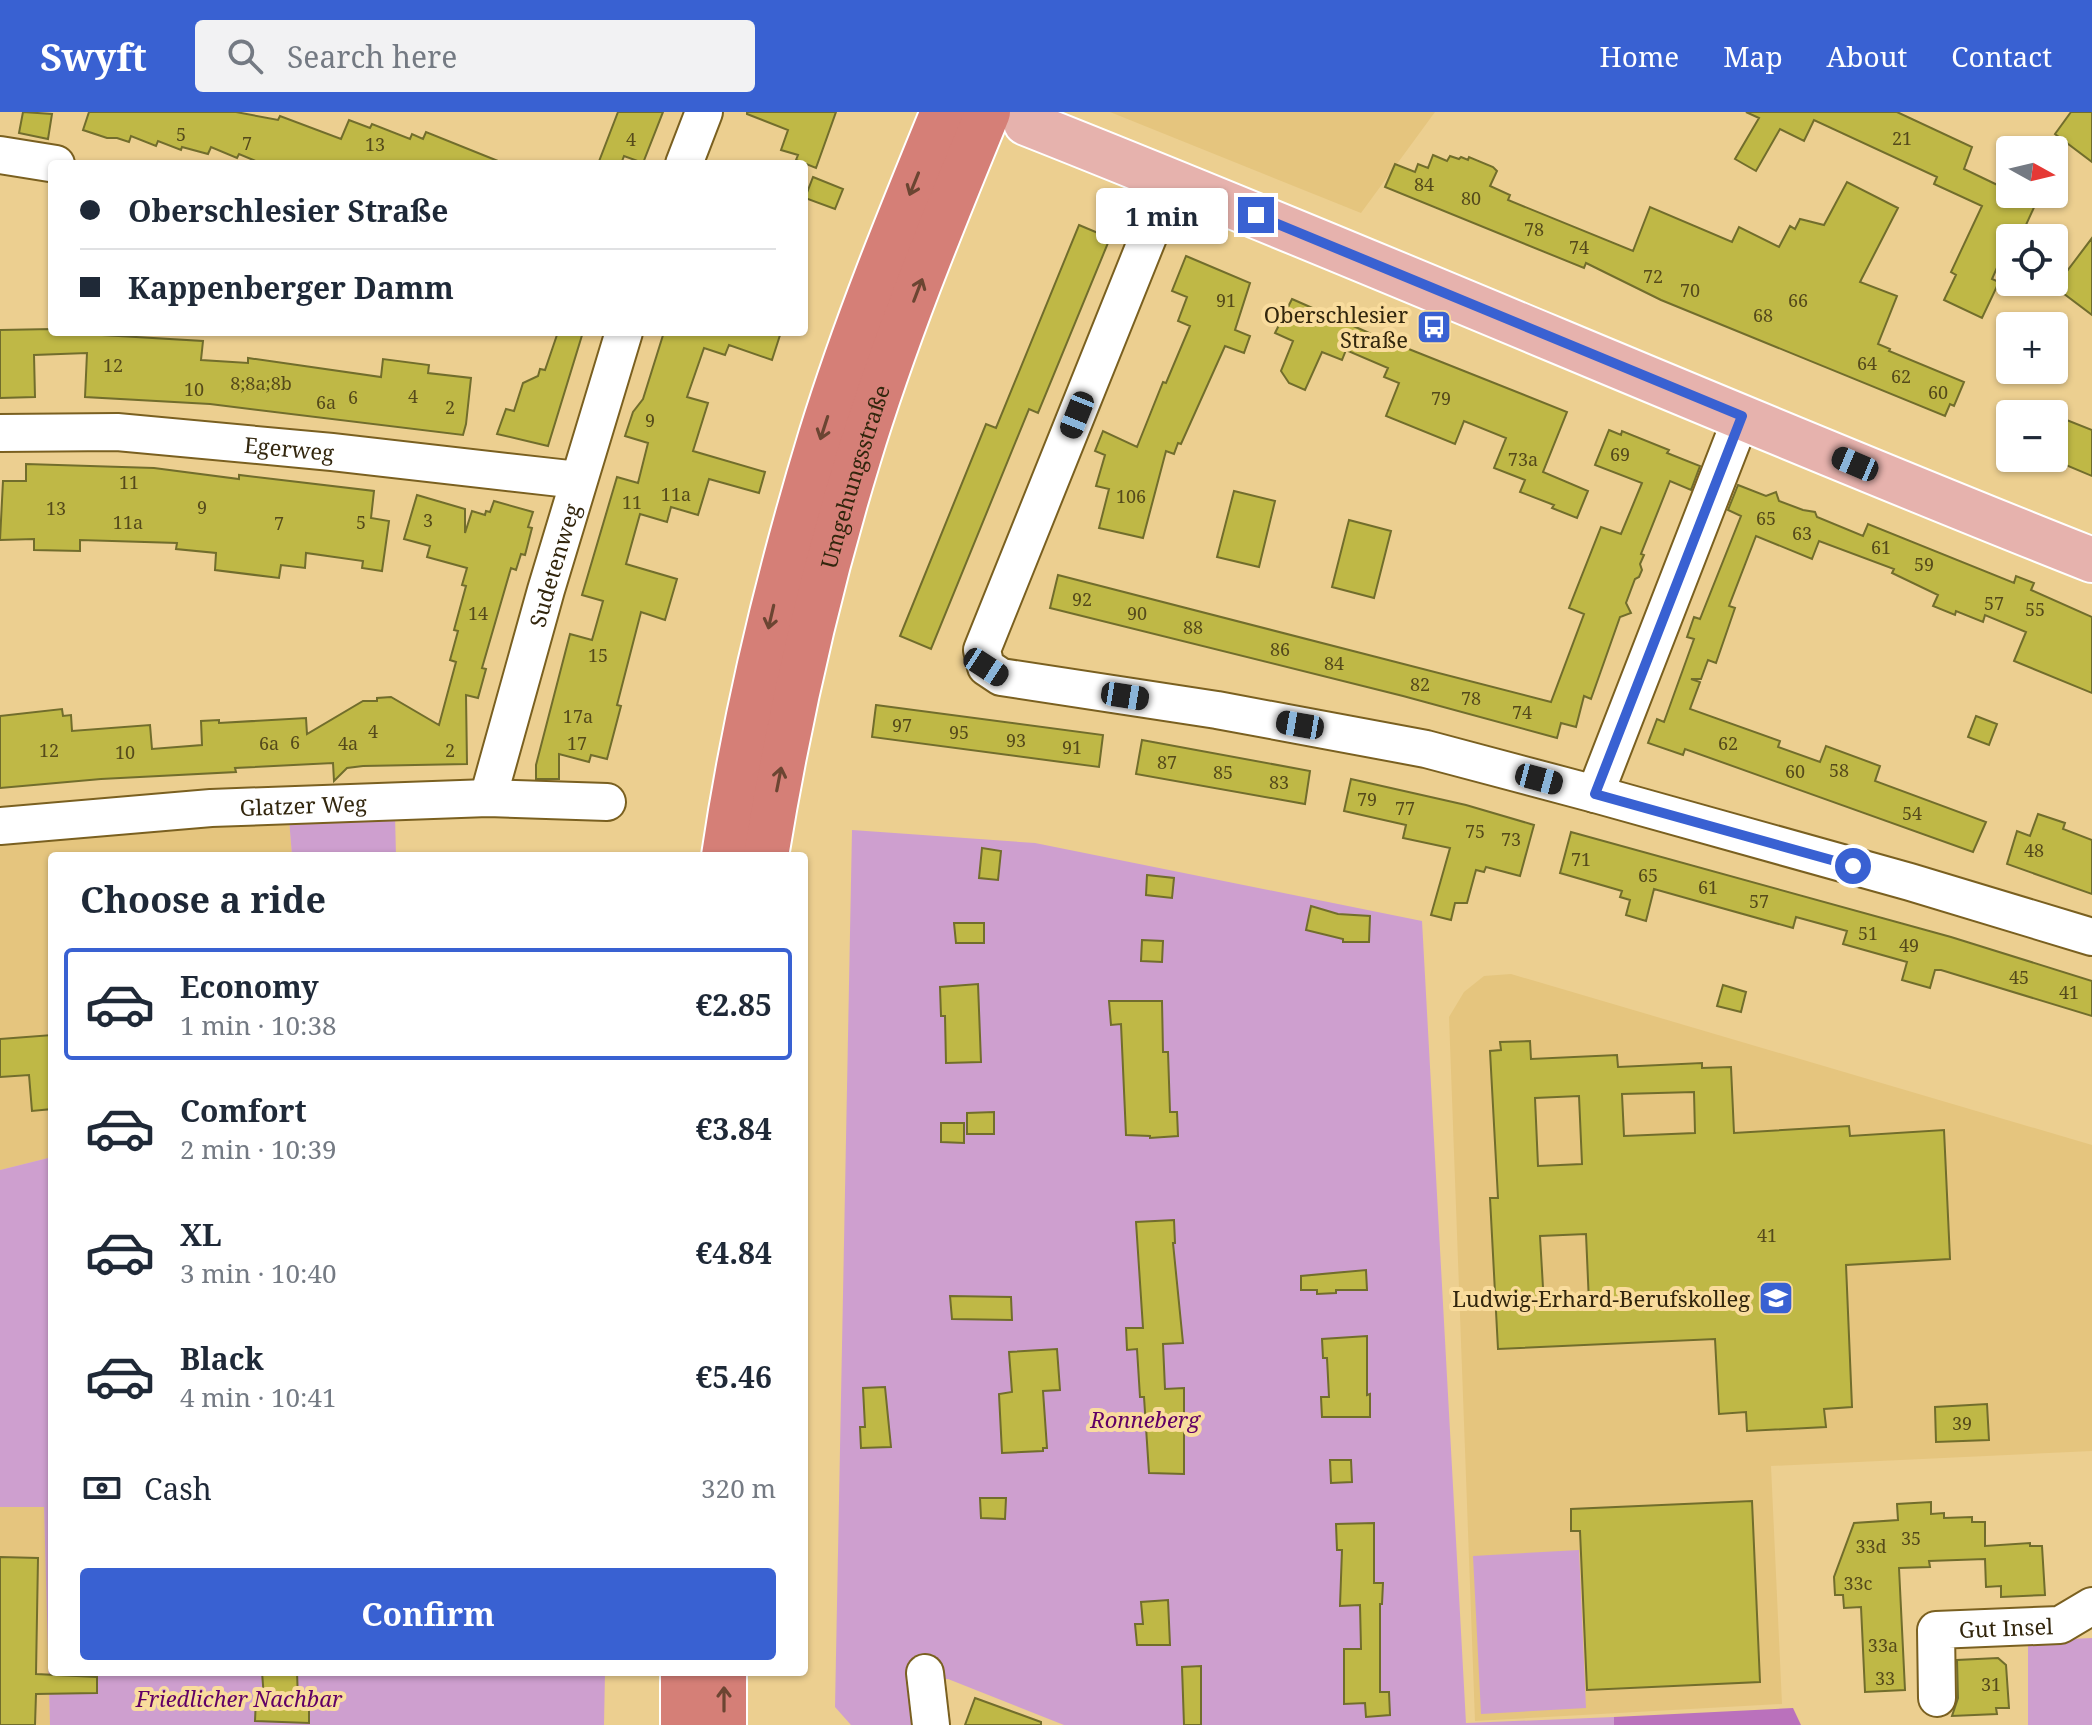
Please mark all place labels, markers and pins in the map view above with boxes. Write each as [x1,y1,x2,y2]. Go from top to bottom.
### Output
place label: Oberschlesier Straße [1264,299,1409,354]
bus stop icon: Oberschlesier Straße [1415,308,1453,346]
school or university icon: Ludwig-Erhard-Berufskolleg [1757,1279,1795,1317]
place label: Ludwig-Erhard-Berufskolleg [1452,1283,1750,1313]

